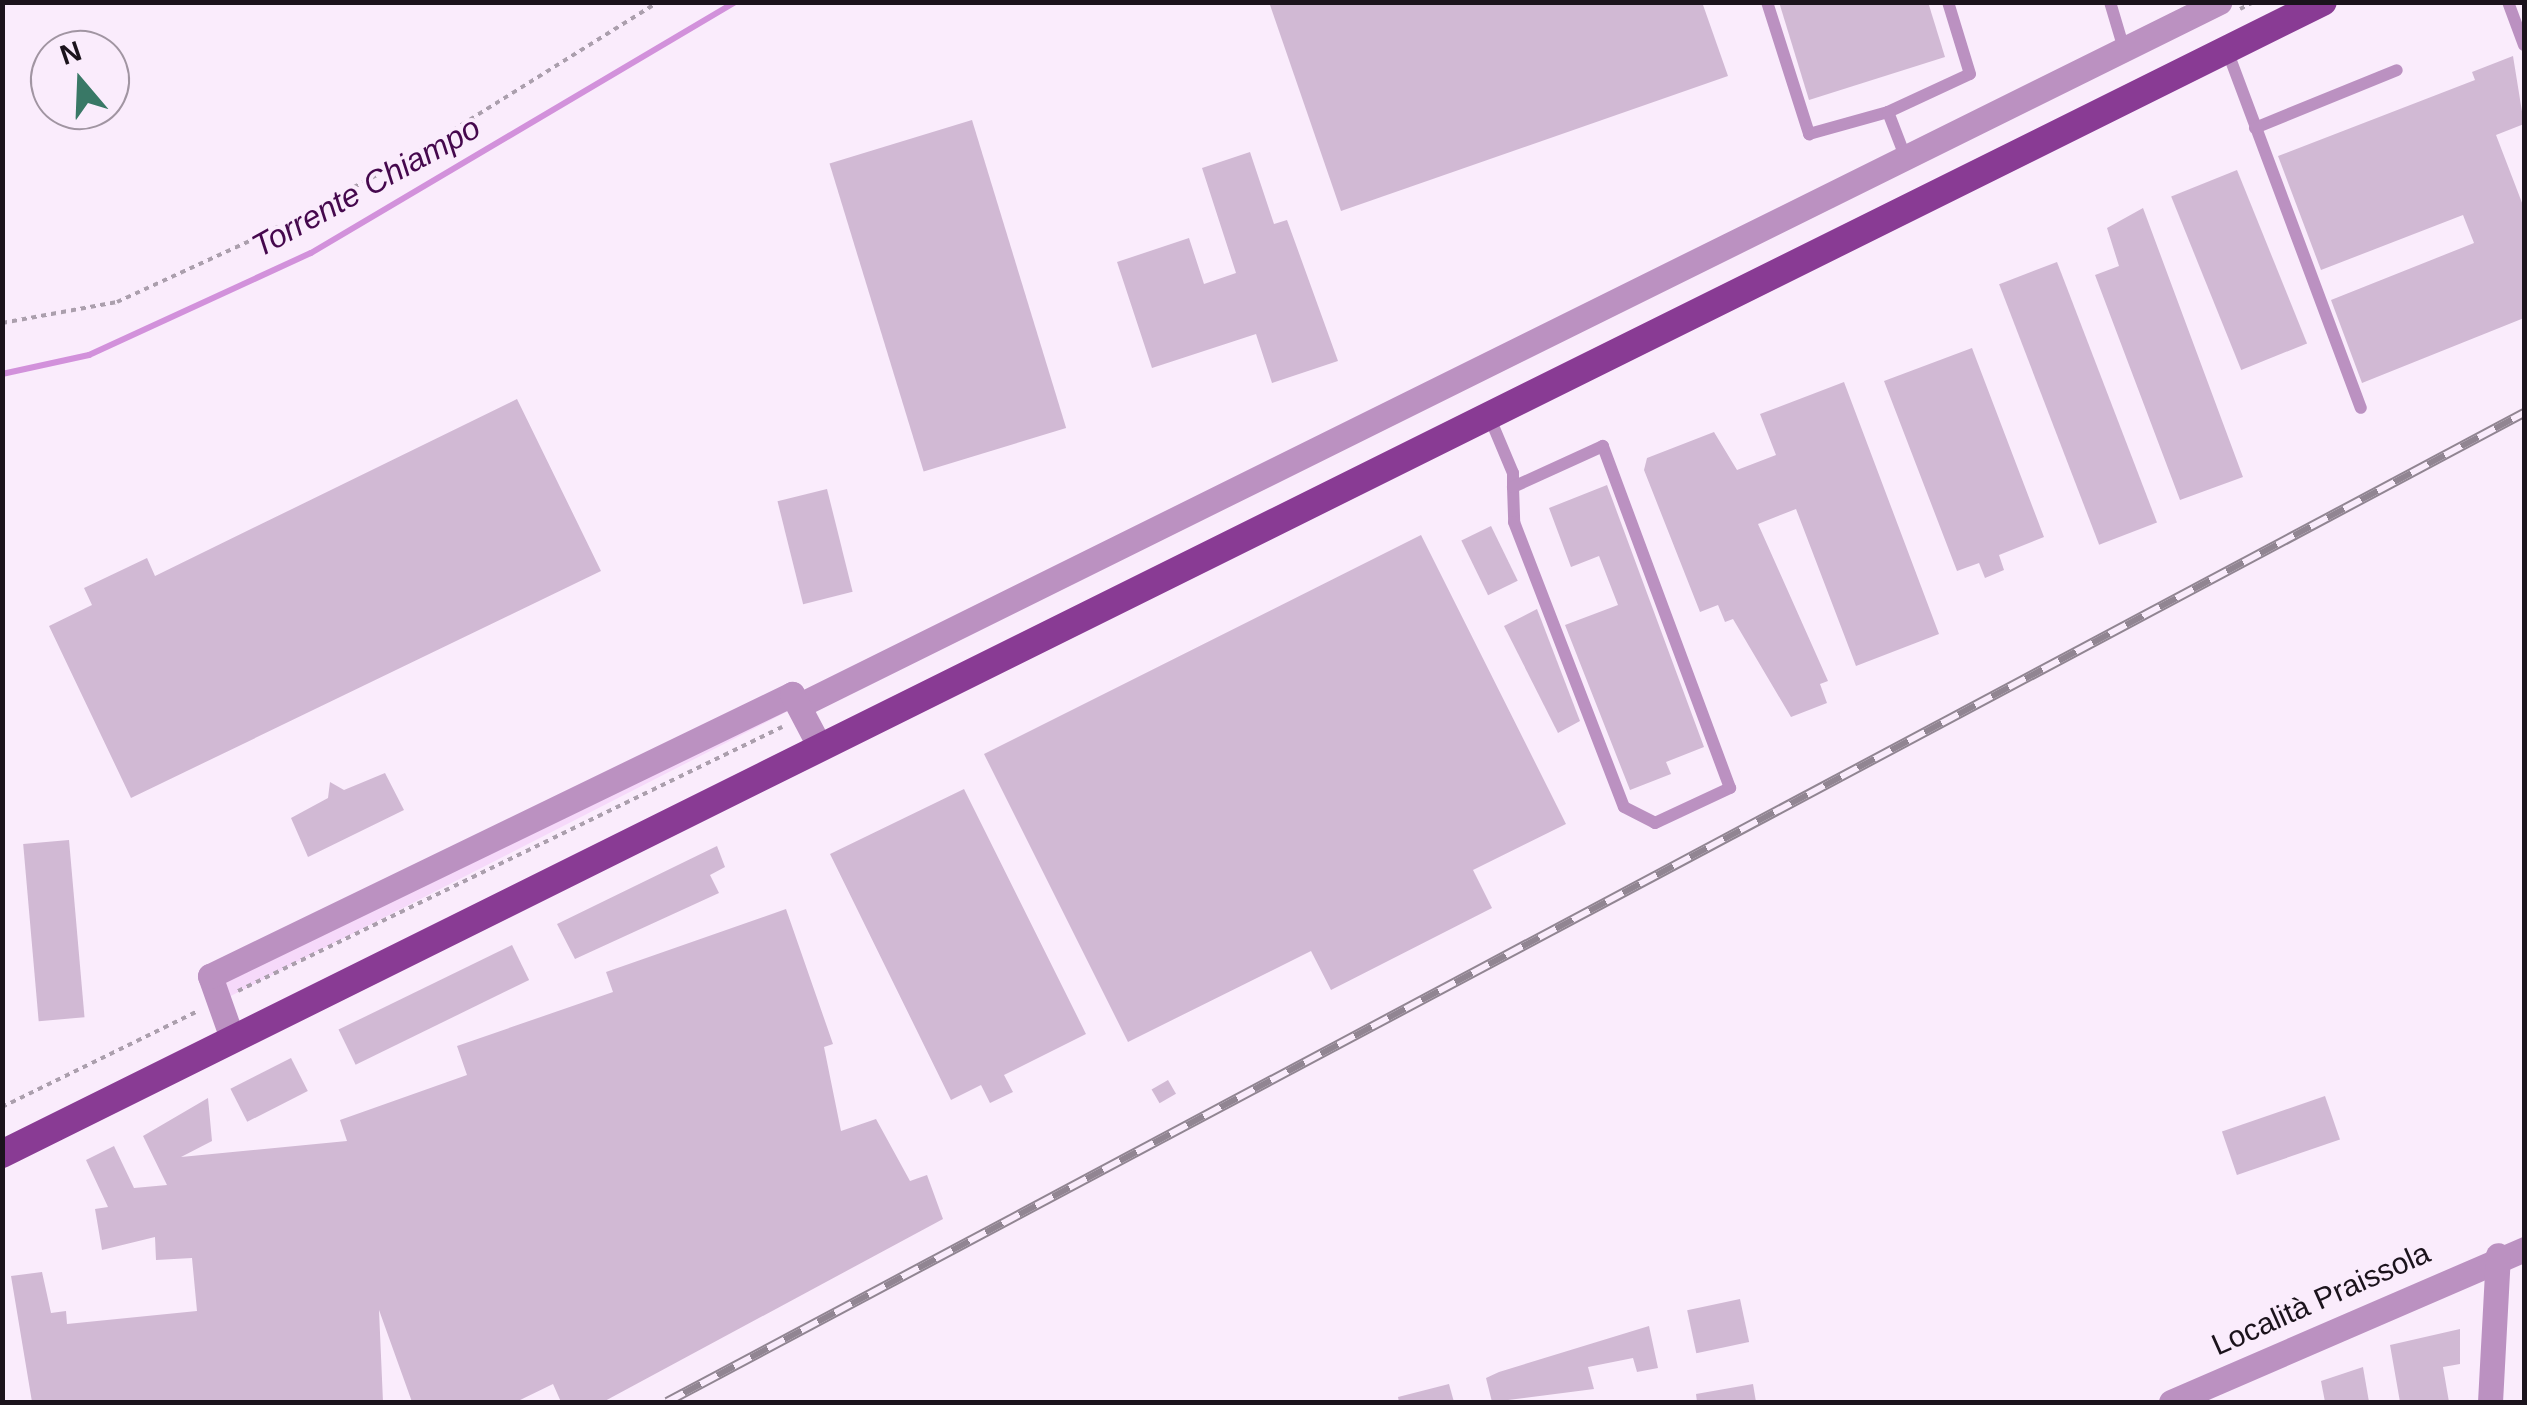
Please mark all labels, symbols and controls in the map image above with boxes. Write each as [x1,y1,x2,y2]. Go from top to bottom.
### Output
north arrow [30,30,130,130]
text: N [56,35,85,71]
water label: Torrente Chiampo [245,108,487,266]
street label: Località Praissola [2206,1235,2436,1363]

